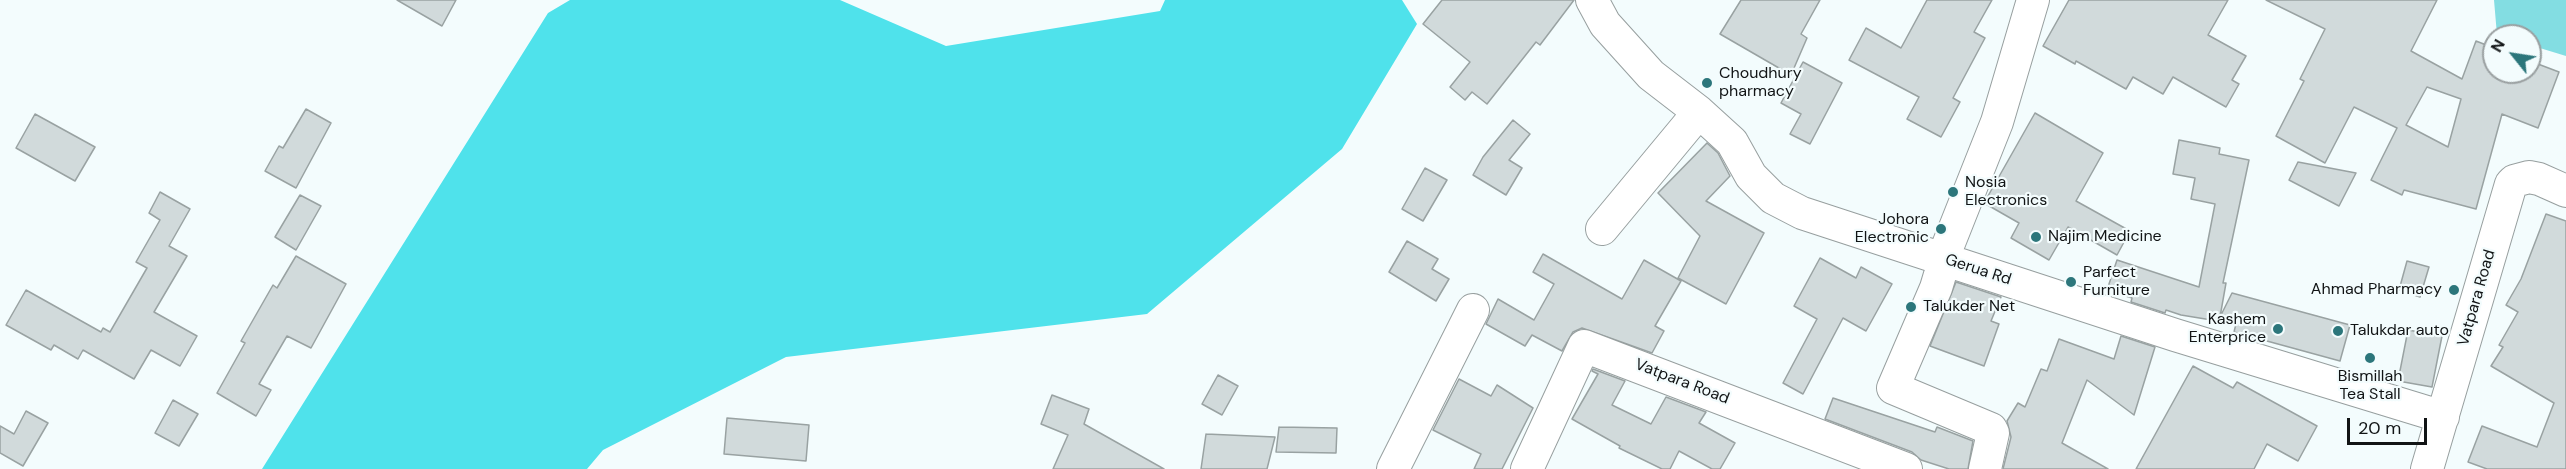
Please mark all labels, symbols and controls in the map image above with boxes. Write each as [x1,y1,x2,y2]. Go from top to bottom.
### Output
north arrow [2482,24,2542,84]
text: N [2486,35,2510,56]
place label: Choudhury pharmacy [1719,64,1802,102]
marker: Choudhury pharmacy [1700,76,1714,90]
place label: Nosia Electronics [1965,173,2047,211]
marker: Nosia Electronics [1946,185,1960,199]
place label: Johora Electronic [1855,210,1929,248]
marker: Johora Electronic [1934,222,1948,236]
place label: Najim Medicine [2048,227,2162,247]
marker: Najim Medicine [2029,230,2043,244]
street label: Vatpara Road [2454,248,2500,348]
street label: Gerua Rd [1943,250,2013,290]
place label: Parfect Furniture [2083,263,2150,301]
marker: Parfect Furniture [2064,275,2078,289]
place label: Ahmad Pharmacy [2311,280,2442,300]
marker: Ahmad Pharmacy [2447,283,2461,297]
place label: Talukder Net [1923,297,2015,317]
marker: Talukder Net [1904,300,1918,314]
place label: Kashem Enterprice [2189,310,2266,348]
place label: Talukdar auto [2350,321,2449,341]
marker: Kashem Enterprice [2271,322,2285,336]
marker: Talukdar auto [2331,324,2345,338]
marker: Bismillah Tea Stall [2363,351,2377,365]
street label: Vatpara Road [1632,355,1732,409]
place label: Bismillah Tea Stall [2338,367,2402,405]
scale bar [2350,406,2430,444]
text: 20 m [2358,416,2401,440]

